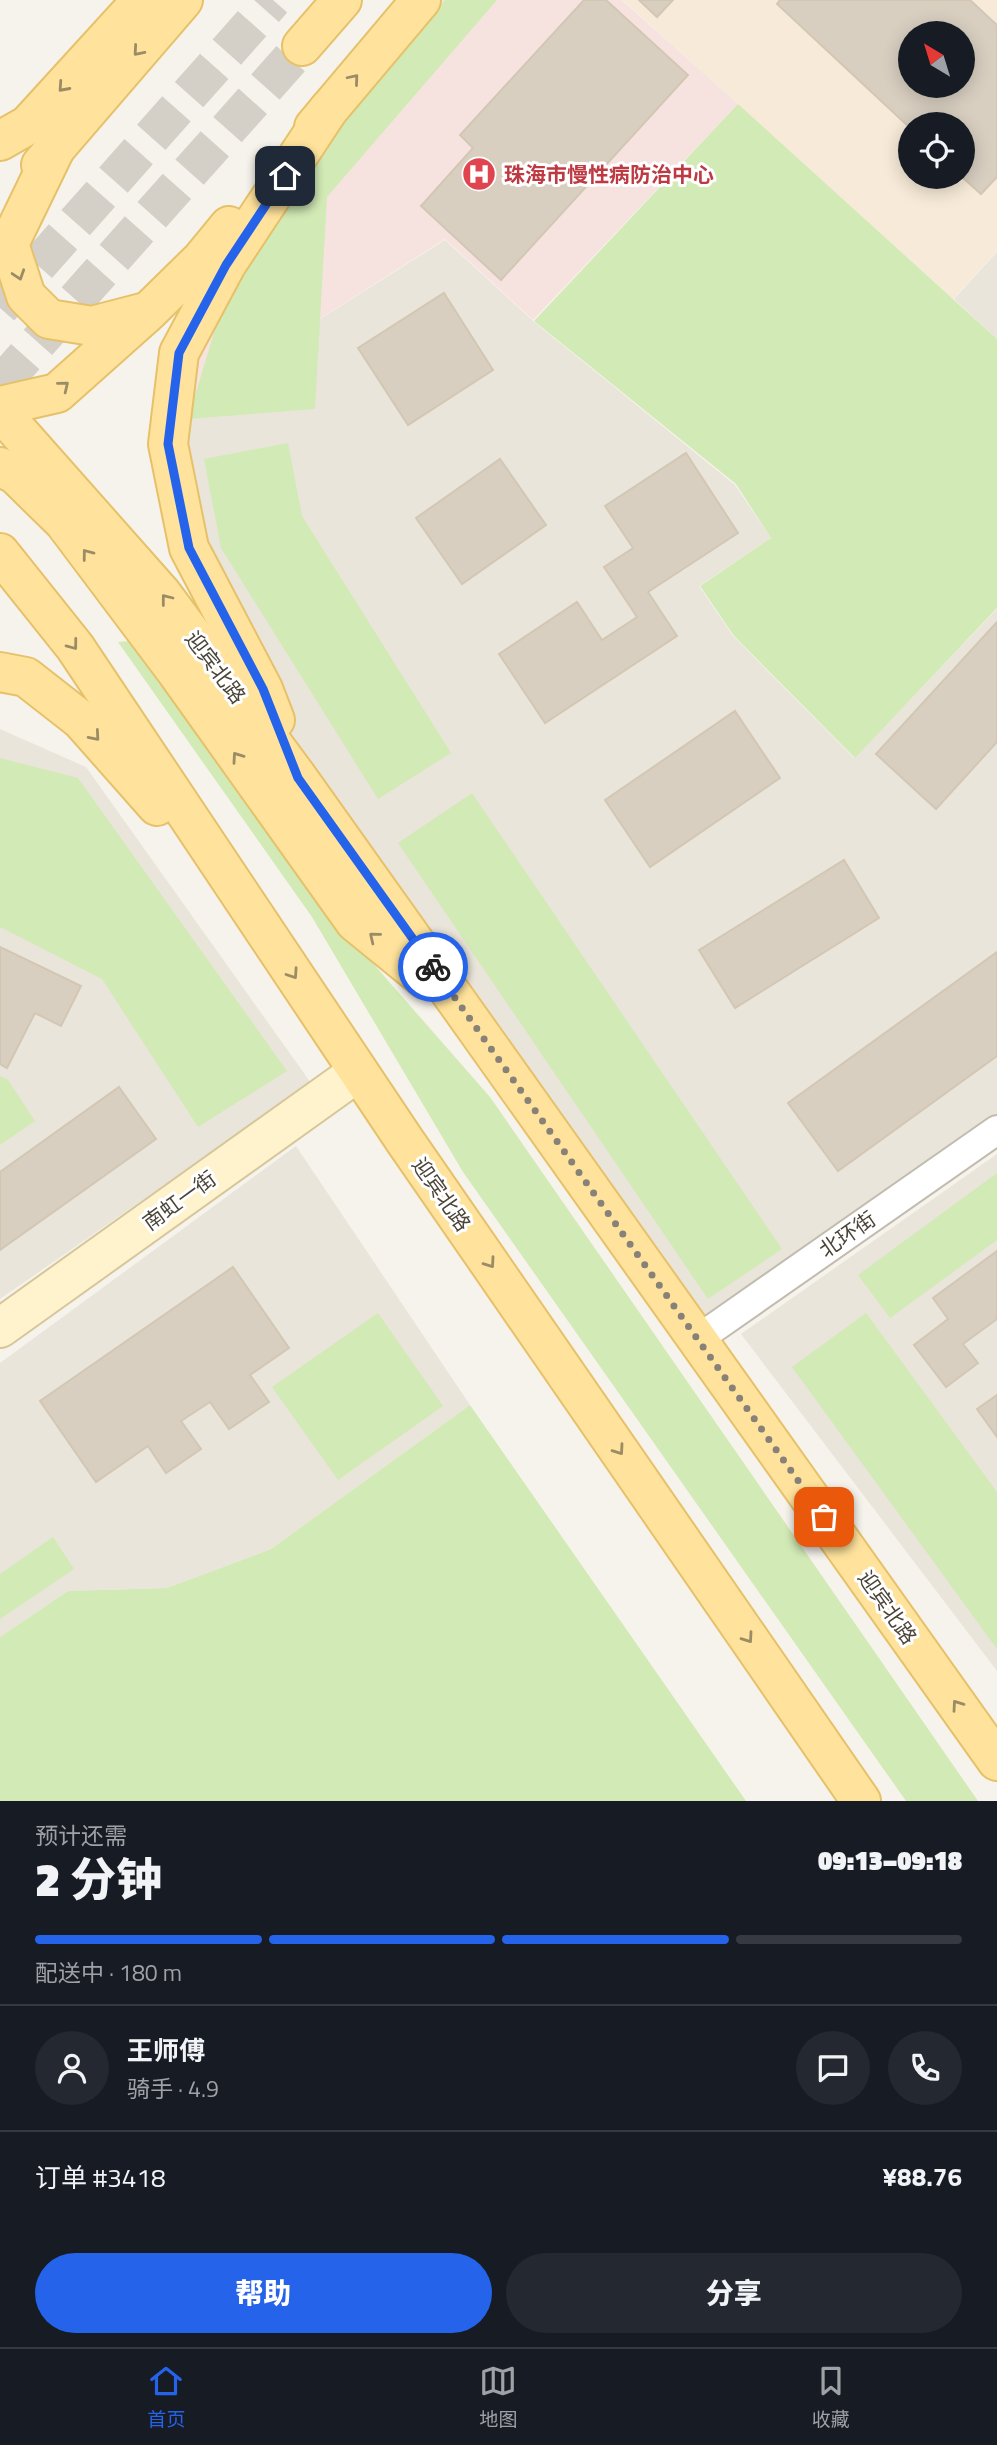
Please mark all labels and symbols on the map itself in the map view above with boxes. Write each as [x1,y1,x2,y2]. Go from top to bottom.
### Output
north arrow [898,21,975,98]
one-way arrow [134,43,147,56]
one-way arrow [346,74,358,87]
one-way arrow [59,79,71,92]
pin [255,146,315,206]
hospital icon: 珠海市慢性病防治中心 [460,155,498,193]
place label: 珠海市慢性病防治中心 [504,158,714,190]
one-way arrow [11,268,26,280]
one-way arrow [56,382,69,395]
one-way arrow [83,549,96,562]
one-way arrow [161,595,174,607]
street label: 迎宾北路 [178,624,254,710]
one-way arrow [64,637,77,650]
one-way arrow [87,728,99,741]
one-way arrow [233,752,245,765]
courier [398,932,468,1002]
one-way arrow [369,933,381,946]
one-way arrow [285,966,297,979]
street label: 迎宾北路 [405,1150,479,1238]
street label: 南虹一街 [136,1162,222,1238]
street label: 北环街 [812,1203,882,1265]
one-way arrow [482,1255,494,1268]
one-way arrow [611,1442,623,1455]
pin [794,1487,854,1547]
street label: 迎宾北路 [851,1563,925,1651]
one-way arrow [740,1630,752,1643]
one-way arrow [953,1700,966,1713]

